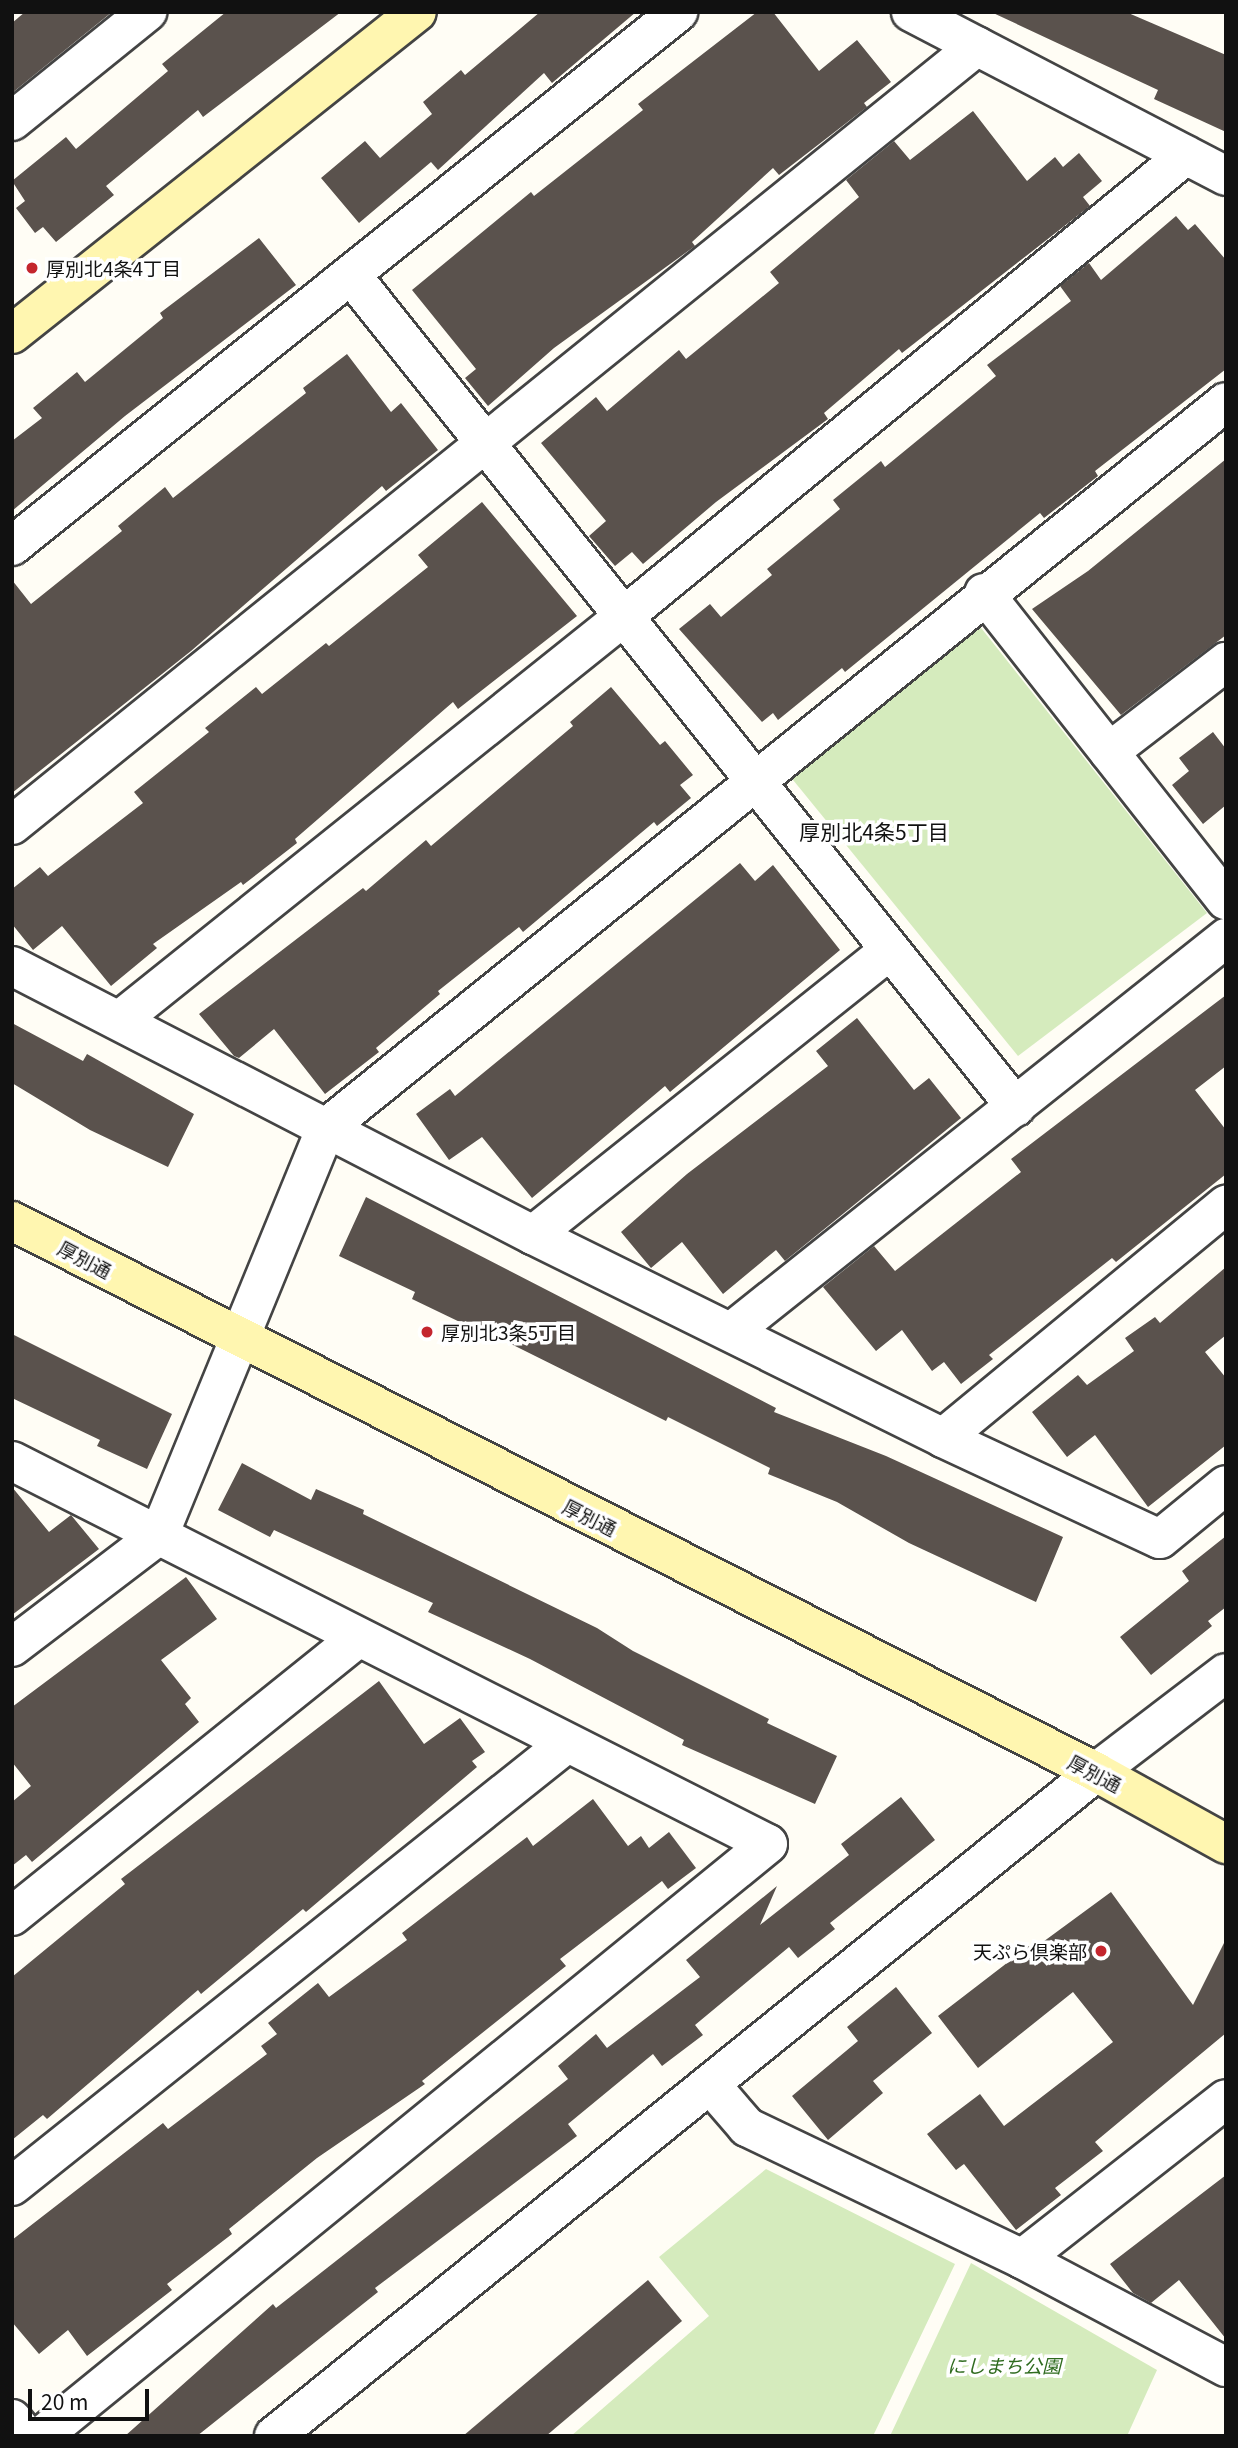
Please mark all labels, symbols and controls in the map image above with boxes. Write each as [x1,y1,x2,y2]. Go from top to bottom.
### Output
place label: 厚別北4条4丁目 [46,257,181,279]
marker: 厚別北4条4丁目 [24,260,40,276]
district label: 厚別北4条5丁目 [799,818,949,844]
street label: 厚別通 [54,1236,116,1282]
place label: 厚別北3条5丁目 [441,1321,576,1343]
marker: 厚別北3条5丁目 [419,1324,435,1340]
street label: 厚別通 [559,1494,621,1540]
street label: 厚別通 [1064,1750,1126,1796]
place label: 天ぷら倶楽部 [973,1940,1087,1962]
marker: 天ぷら倶楽部 [1093,1943,1109,1959]
park label: にしまち公園 [947,2354,1061,2376]
scale bar [32,2374,152,2418]
text: 20 m [41,2386,88,2416]

